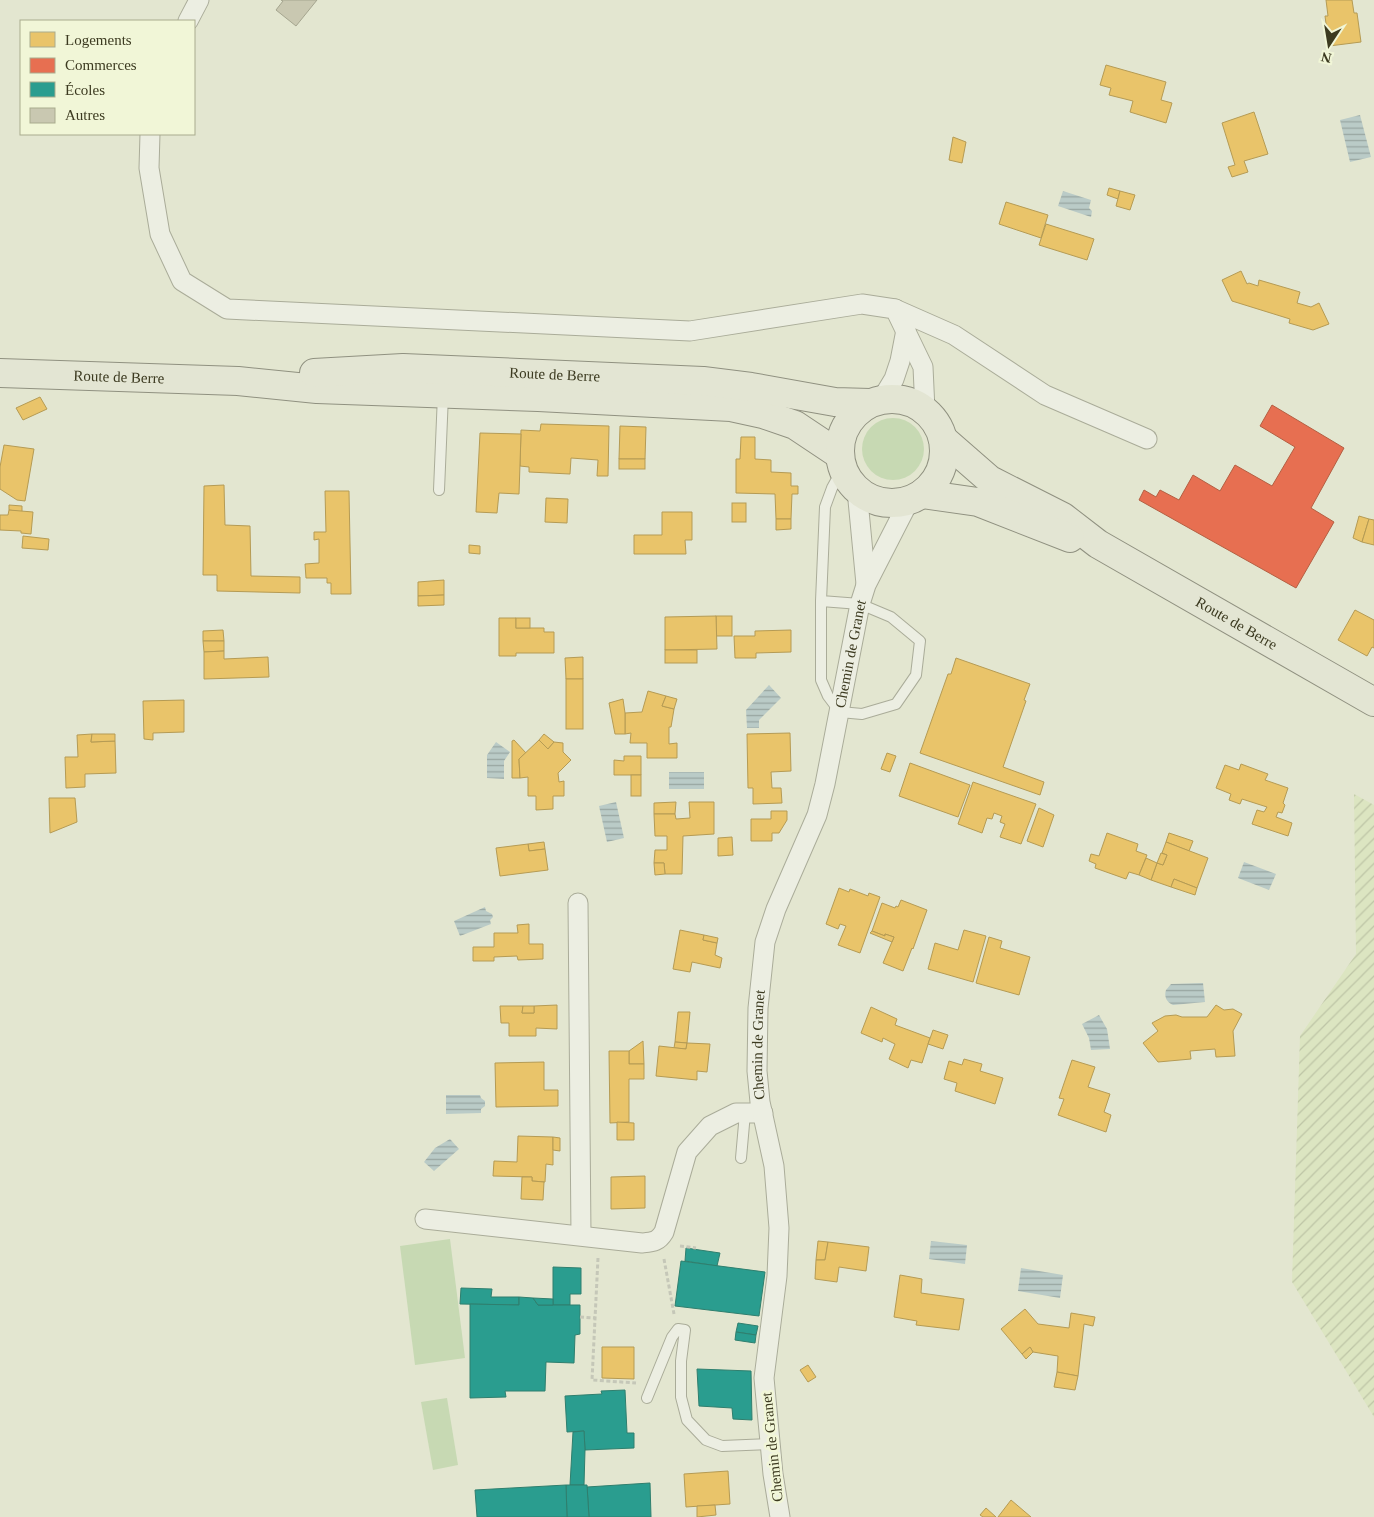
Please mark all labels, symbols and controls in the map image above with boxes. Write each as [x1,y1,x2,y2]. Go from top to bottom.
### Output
legend [20,20,195,135]
north arrow [1304,20,1354,70]
text: Logements [65,32,132,48]
text: N [1320,49,1333,66]
text: Commerces [65,57,137,73]
text: Écoles [65,82,105,98]
text: Autres [65,107,105,123]
street label: Route de Berre [509,365,601,385]
street label: Route de Berre [73,367,165,387]
street label: Route de Berre [1193,594,1280,653]
street label: Chemin de Granet [832,597,869,709]
street label: Chemin de Granet [749,988,768,1100]
street label: Chemin de Granet [758,1391,786,1503]

